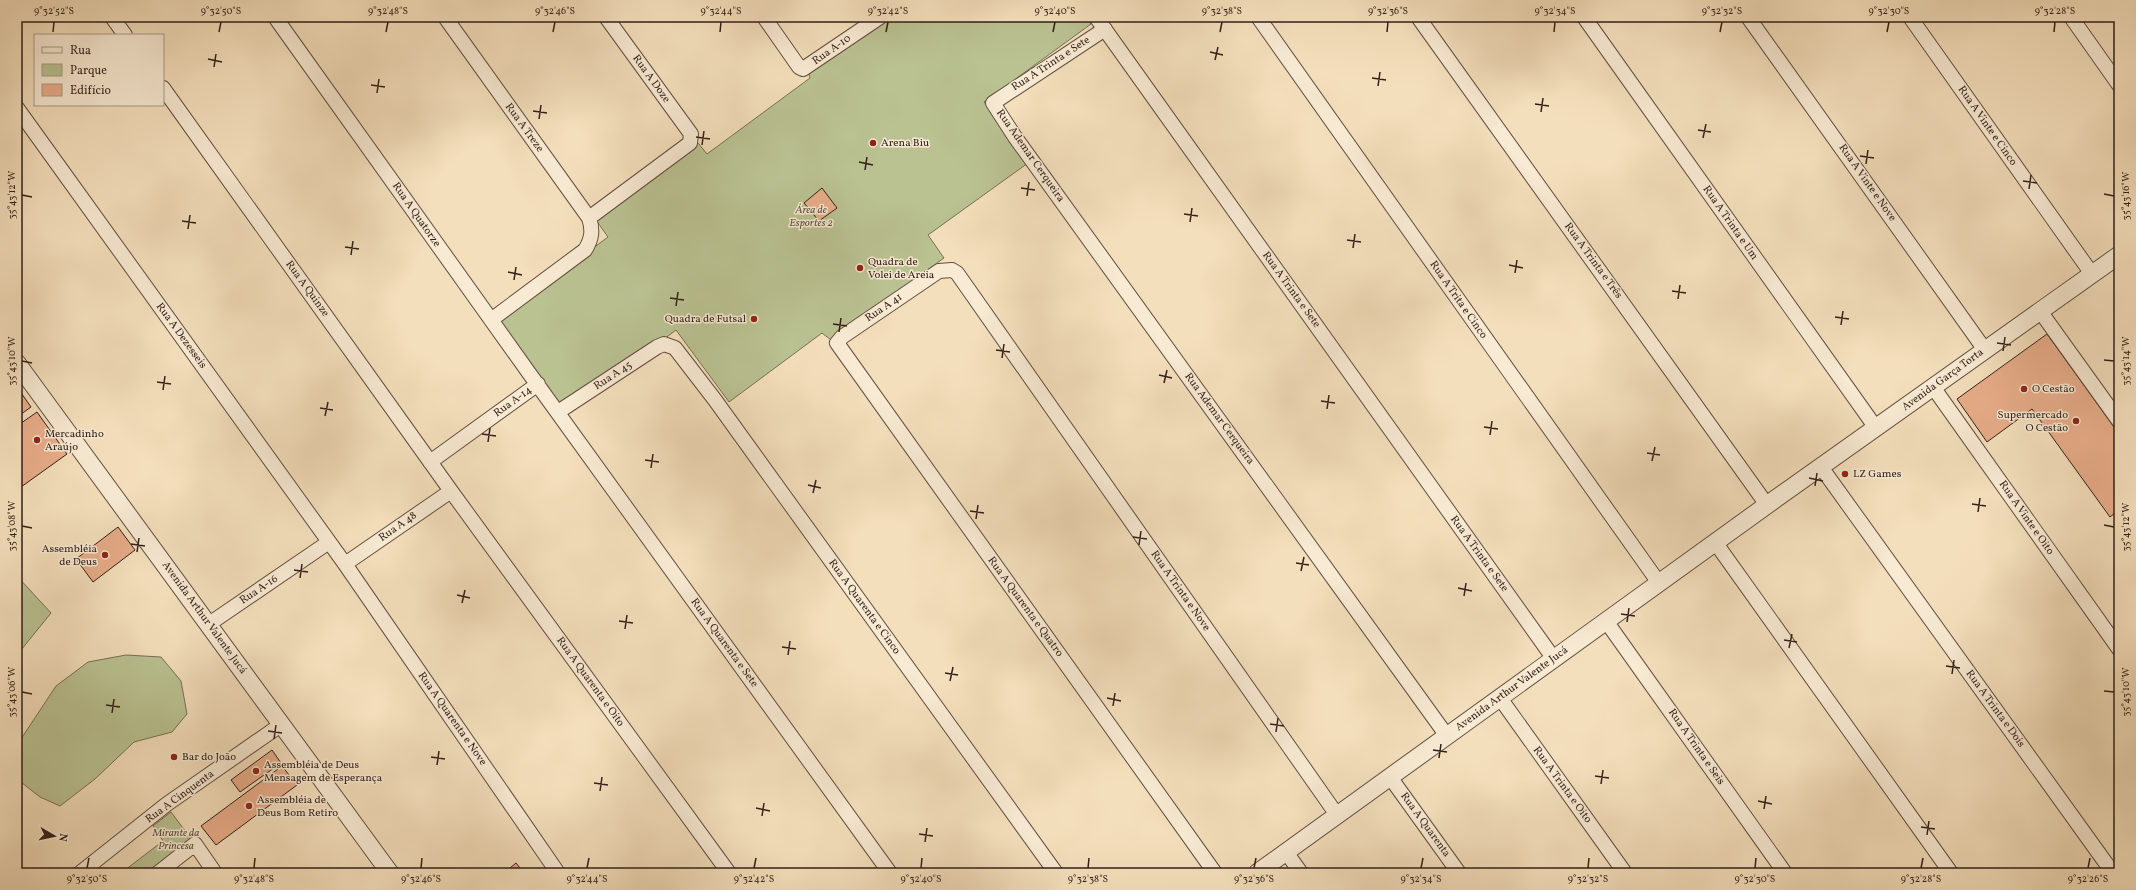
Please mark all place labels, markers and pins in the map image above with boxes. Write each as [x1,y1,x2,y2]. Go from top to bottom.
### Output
place label: Arena Biu [881,136,929,151]
marker: Arena Biu [868,138,878,148]
place label: Quadra de Volei de Areia [868,255,935,283]
marker: Quadra de Volei de Areia [855,263,865,273]
place label: Quadra de Futsal [665,312,746,327]
marker: Quadra de Futsal [749,314,759,324]
place label: O Cestão [2032,382,2075,397]
marker: O Cestão [2019,384,2029,394]
place label: Supermercado O Cestão [1998,408,2068,436]
marker: Supermercado O Cestão [2071,416,2081,426]
place label: Mercadinho Araújo [45,427,104,455]
marker: Mercadinho Araújo [32,435,42,445]
place label: LZ Games [1853,467,1902,482]
marker: LZ Games [1840,469,1850,479]
place label: Assembléia de Deus [42,542,98,570]
marker: Assembléia de Deus [100,550,110,560]
place label: Bar do João [182,750,236,765]
marker: Bar do João [169,752,179,762]
place label: Assembléia de Deus Mensagem de Esperança [264,758,383,786]
marker: Assembléia de Deus Mensagem de Esperança [251,766,261,776]
place label: Assembléia de Deus Bom Retiro [257,793,338,821]
marker: Assembléia de Deus Bom Retiro [244,801,254,811]

